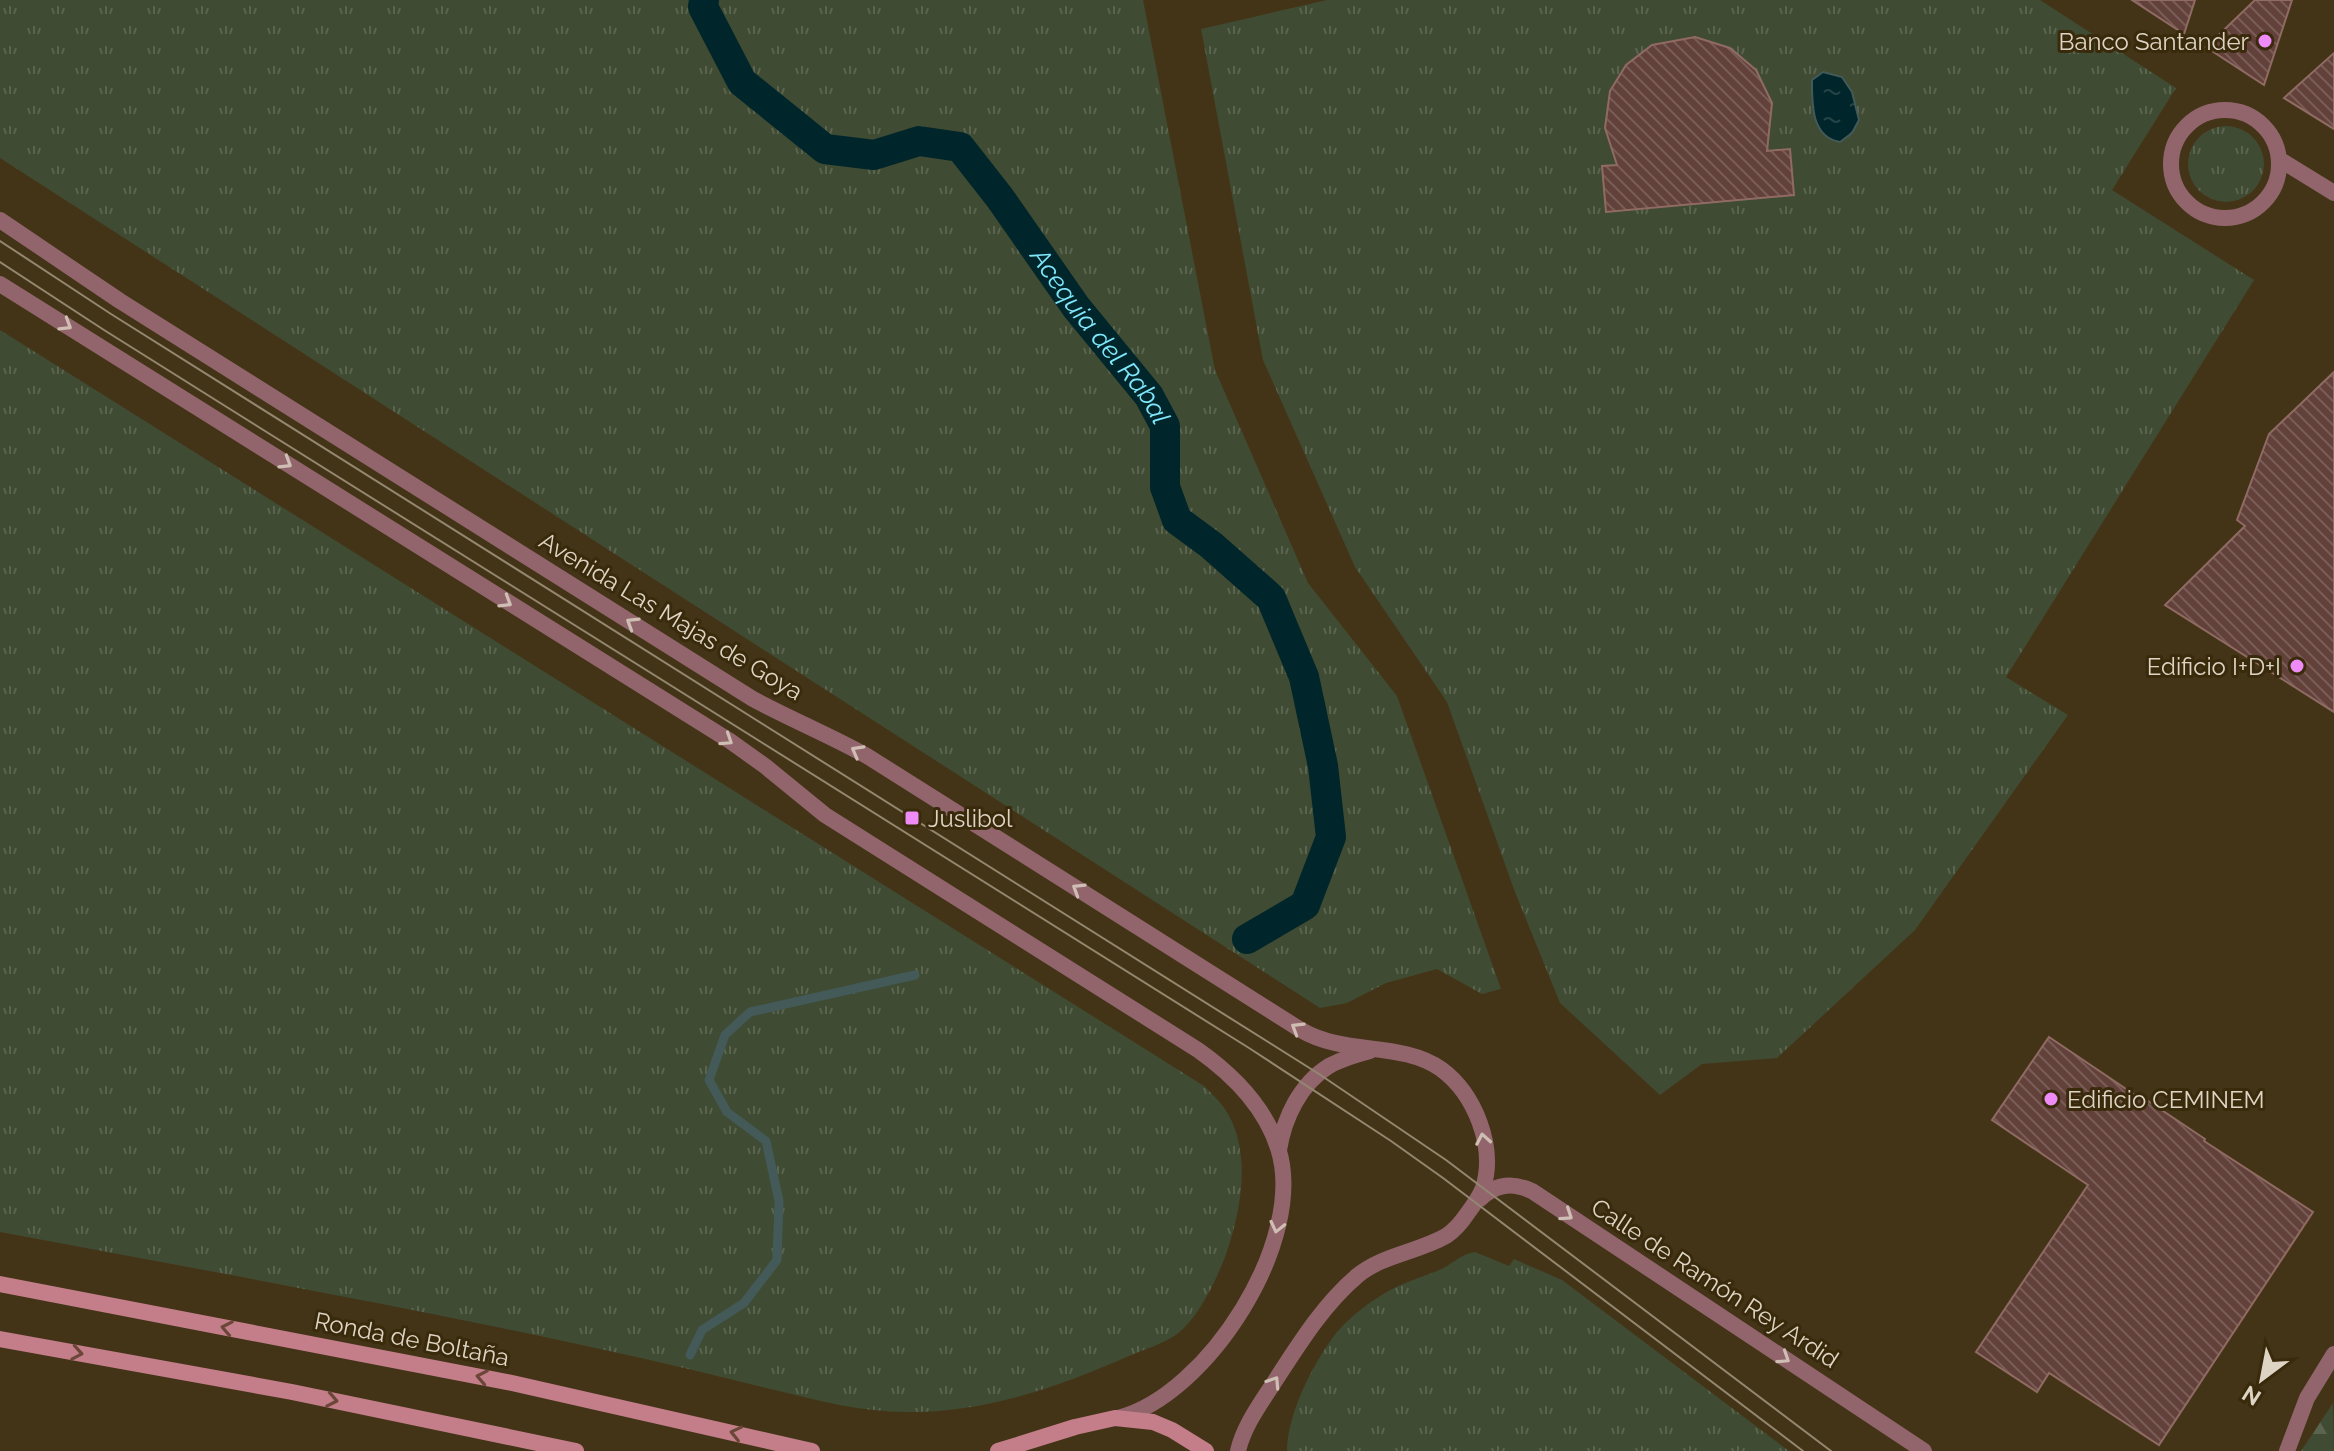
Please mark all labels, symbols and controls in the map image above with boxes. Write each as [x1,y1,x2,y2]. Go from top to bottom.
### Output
place label: Banco Santander [2058,27,2250,56]
marker: Banco Santander [2256,32,2274,50]
water label: Acequia del Rabal [1023,241,1176,429]
one-way arrow [57,316,72,331]
one-way arrow [277,454,292,469]
street label: Avenida Las Majas de Goya [534,526,808,706]
one-way arrow [498,592,512,607]
one-way arrow [626,617,640,632]
place label: Edificio I+D+I [2147,652,2281,681]
marker: Edificio I+D+I [2288,657,2306,675]
one-way arrow [718,730,732,745]
one-way arrow [851,745,866,760]
place label: Juslibol [928,804,1013,833]
marker: Juslibol [903,809,921,827]
one-way arrow [1072,883,1087,898]
one-way arrow [1291,1022,1306,1037]
place label: Edificio CEMINEM [2067,1085,2265,1114]
marker: Edificio CEMINEM [2042,1090,2060,1108]
one-way arrow [1475,1132,1492,1146]
street label: Calle de Ramón Rey Ardid [1586,1192,1844,1374]
one-way arrow [1559,1205,1573,1220]
one-way arrow [1269,1220,1286,1234]
street label: Ronda de Boltaña [312,1306,512,1372]
one-way arrow [220,1320,234,1337]
north arrow [2222,1339,2302,1419]
one-way arrow [70,1344,84,1361]
one-way arrow [1776,1348,1790,1363]
one-way arrow [476,1369,490,1386]
one-way arrow [1265,1377,1280,1391]
text: N [2237,1380,2265,1411]
one-way arrow [326,1391,339,1408]
one-way arrow [730,1426,743,1443]

